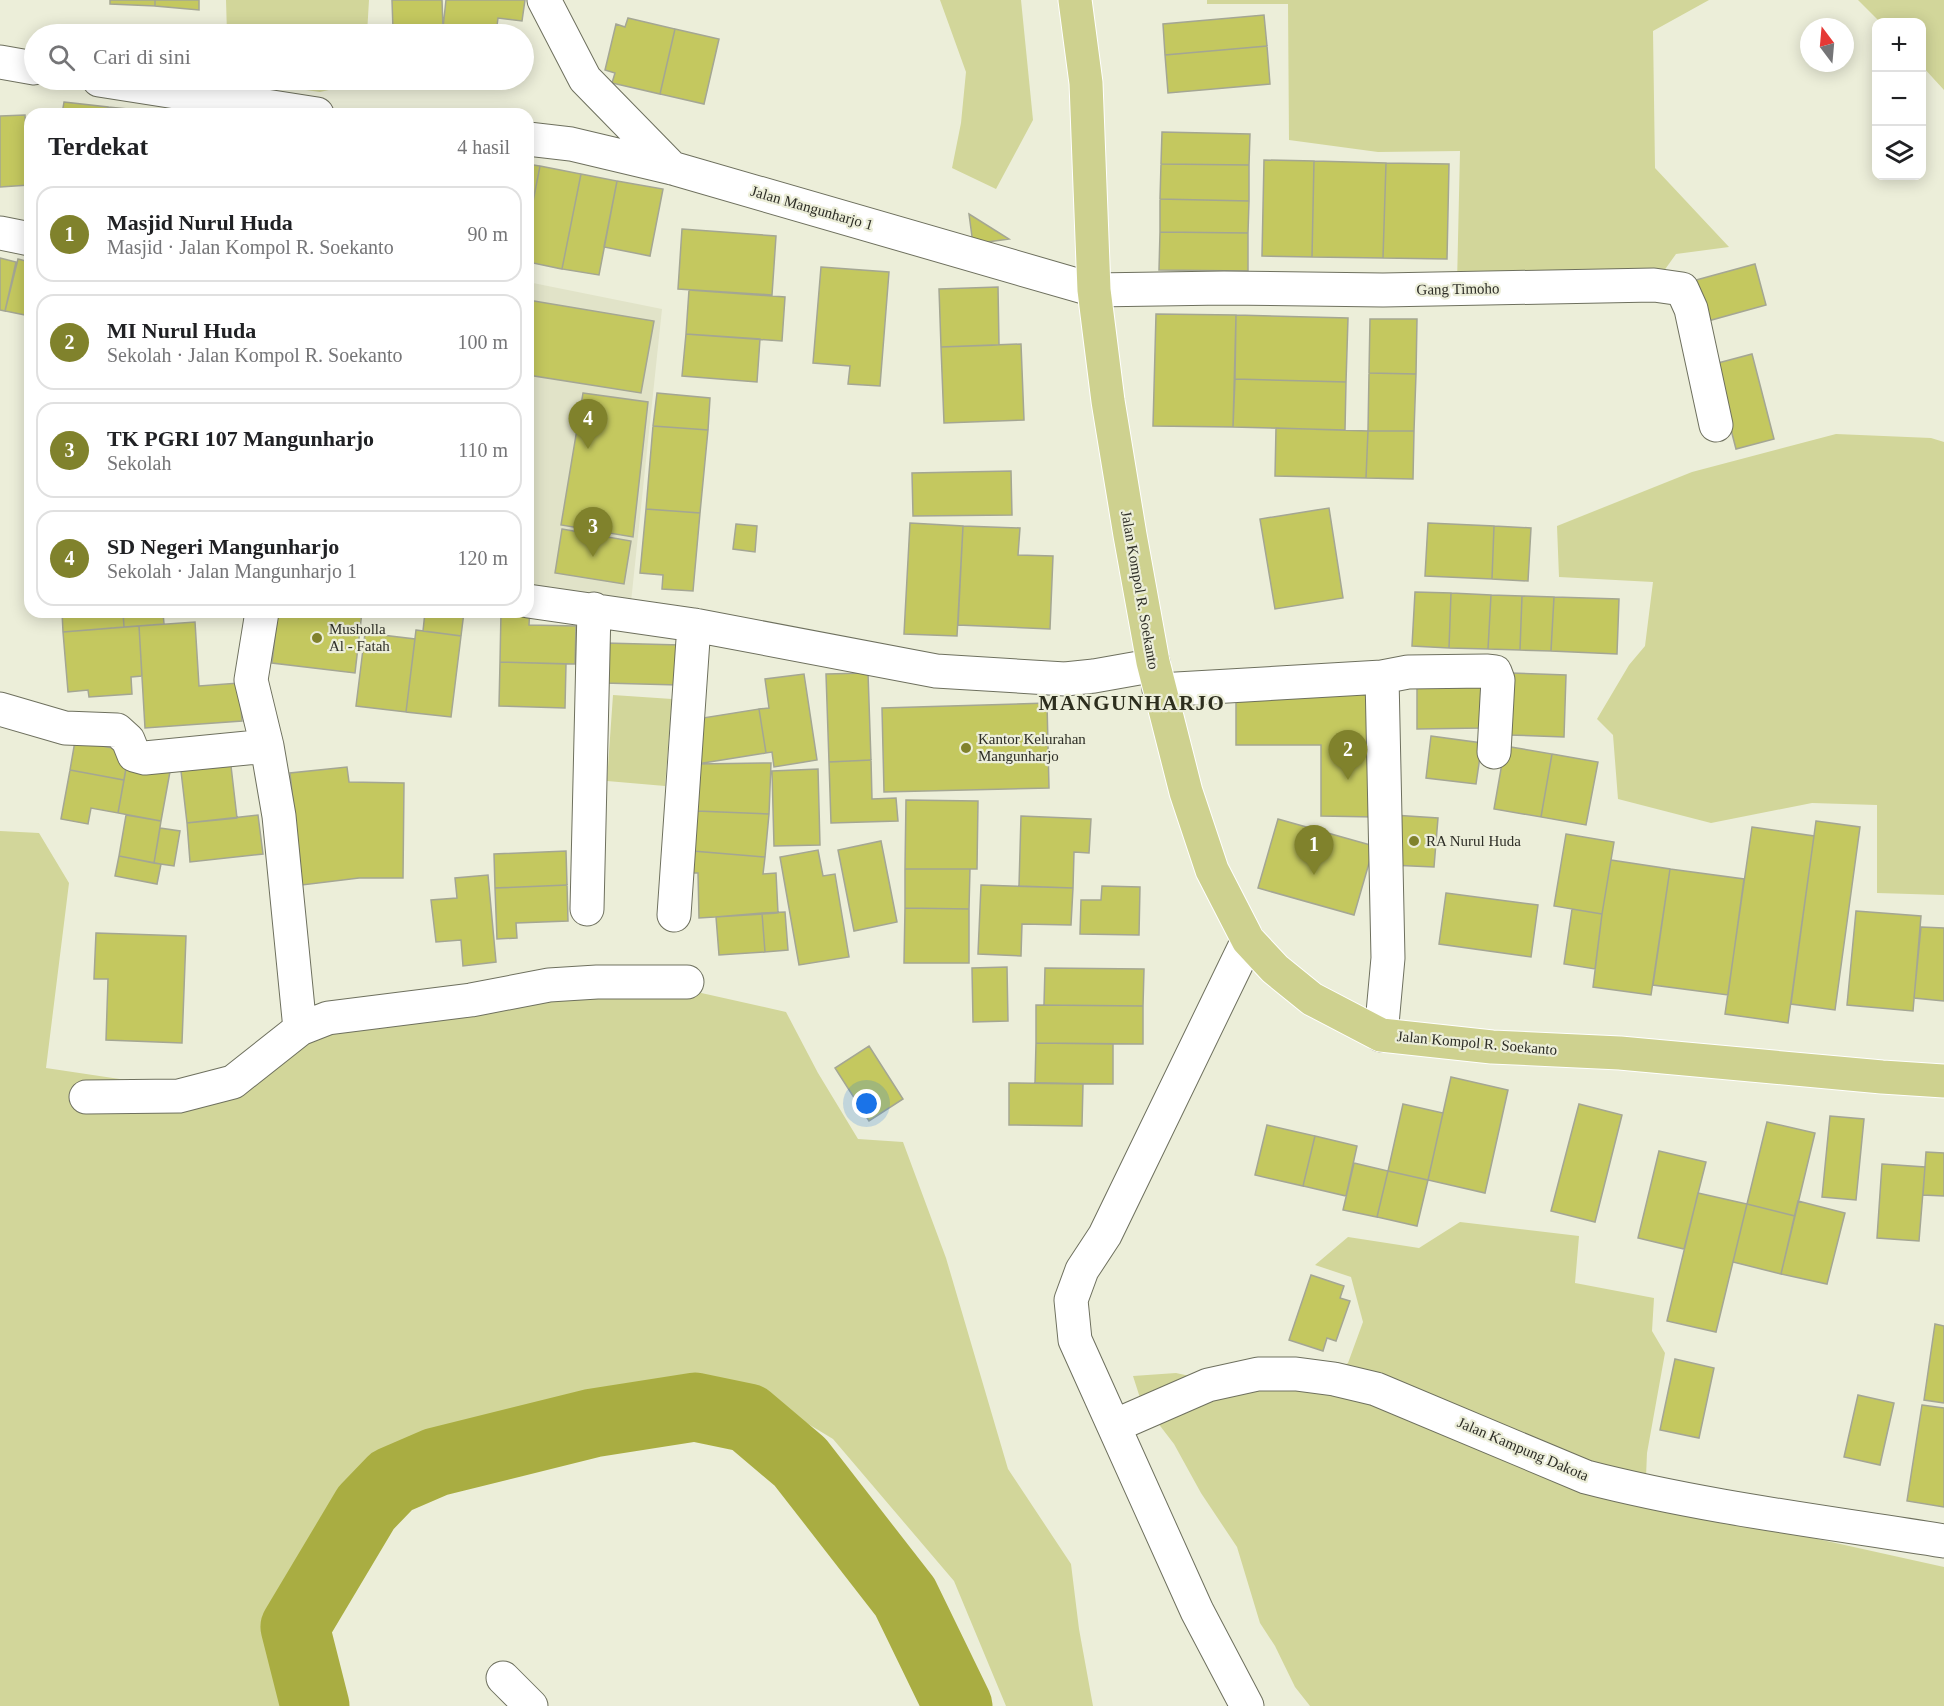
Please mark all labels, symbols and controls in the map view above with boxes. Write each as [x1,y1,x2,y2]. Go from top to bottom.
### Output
north arrow [1800,18,1854,72]
map controls [1872,18,1926,180]
button: + [1872,18,1926,72]
search box [24,24,534,90]
icon: search [45,41,78,74]
text: Cari di sini [93,44,191,69]
button: − [1872,72,1926,126]
button: layers [1872,126,1926,180]
text: Terdekat [48,132,148,161]
text: 4 hasil [457,136,510,158]
street label: Jalan Mangunharjo 1 [749,183,875,233]
text: Masjid Nurul Huda [107,210,293,235]
text: 1 [65,223,75,245]
text: 90 m [467,223,508,245]
text: Masjid · Jalan Kompol R. Soekanto [107,236,394,258]
street label: Gang Timoho [1416,280,1500,298]
text: MI Nurul Huda [107,318,256,343]
text: 2 [65,331,75,353]
text: 100 m [457,331,508,353]
text: Sekolah · Jalan Kompol R. Soekanto [107,344,403,366]
pin: 4 [568,400,608,449]
text: TK PGRI 107 Mangunharjo [107,426,374,451]
text: 3 [65,439,75,461]
text: 110 m [458,439,508,461]
text: Sekolah [107,452,171,474]
pin: 3 [574,508,612,557]
street label: Jalan Kompol R. Soekanto [1118,509,1162,671]
text: SD Negeri Mangunharjo [107,534,339,559]
text: 4 [65,547,75,569]
text: 120 m [457,547,508,569]
text: Sekolah · Jalan Mangunharjo 1 [107,560,357,582]
place label: Musholla Al - Fatah [329,621,390,654]
marker: Musholla Al - Fatah [310,631,324,645]
district label: MANGUNHARJO [1039,691,1225,715]
pin: 2 [1328,730,1368,780]
place label: Kantor Kelurahan Mangunharjo [978,731,1086,764]
marker: Kantor Kelurahan Mangunharjo [959,741,973,755]
pin: 1 [1294,826,1334,875]
place label: RA Nurul Huda [1426,833,1521,849]
marker: RA Nurul Huda [1407,834,1421,848]
street label: Jalan Kompol R. Soekanto [1396,1028,1558,1058]
your location [852,1089,881,1118]
street label: Jalan Kampung Dakota [1455,1414,1591,1484]

